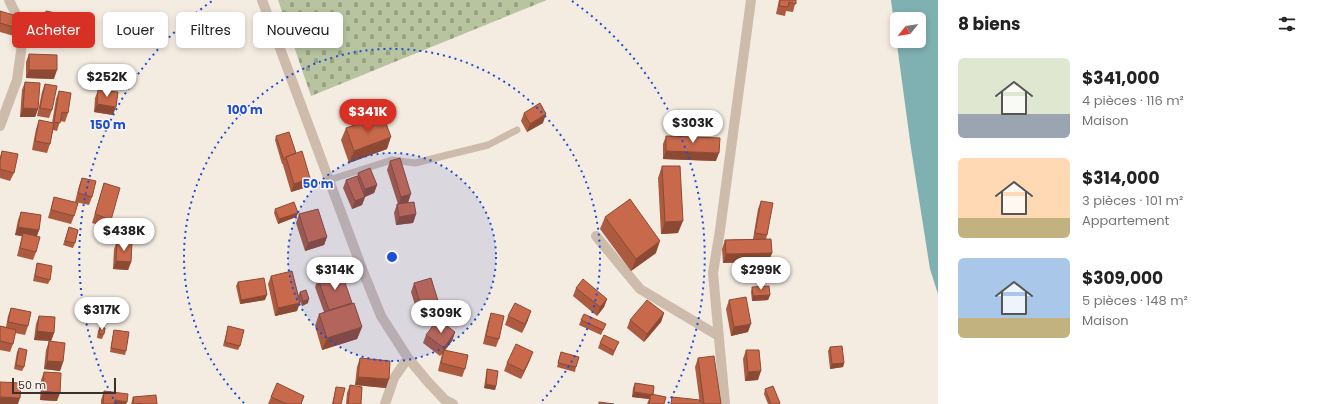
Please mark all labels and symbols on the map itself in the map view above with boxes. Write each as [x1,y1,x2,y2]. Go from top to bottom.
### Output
north arrow [890,12,926,48]
pin: $252K [79,64,135,98]
pin: $341K [340,99,396,133]
text: 100 m [227,101,263,118]
pin: $303K [665,110,721,144]
text: 150 m [90,116,126,133]
text: 50 m [303,175,334,192]
pin: $438K [96,218,152,252]
centre of rings [385,250,399,264]
pin: $314K [307,257,363,291]
pin: $299K [733,257,789,291]
pin: $317K [74,297,130,331]
pin: $309K [413,300,469,334]
scale bar [12,376,116,395]

